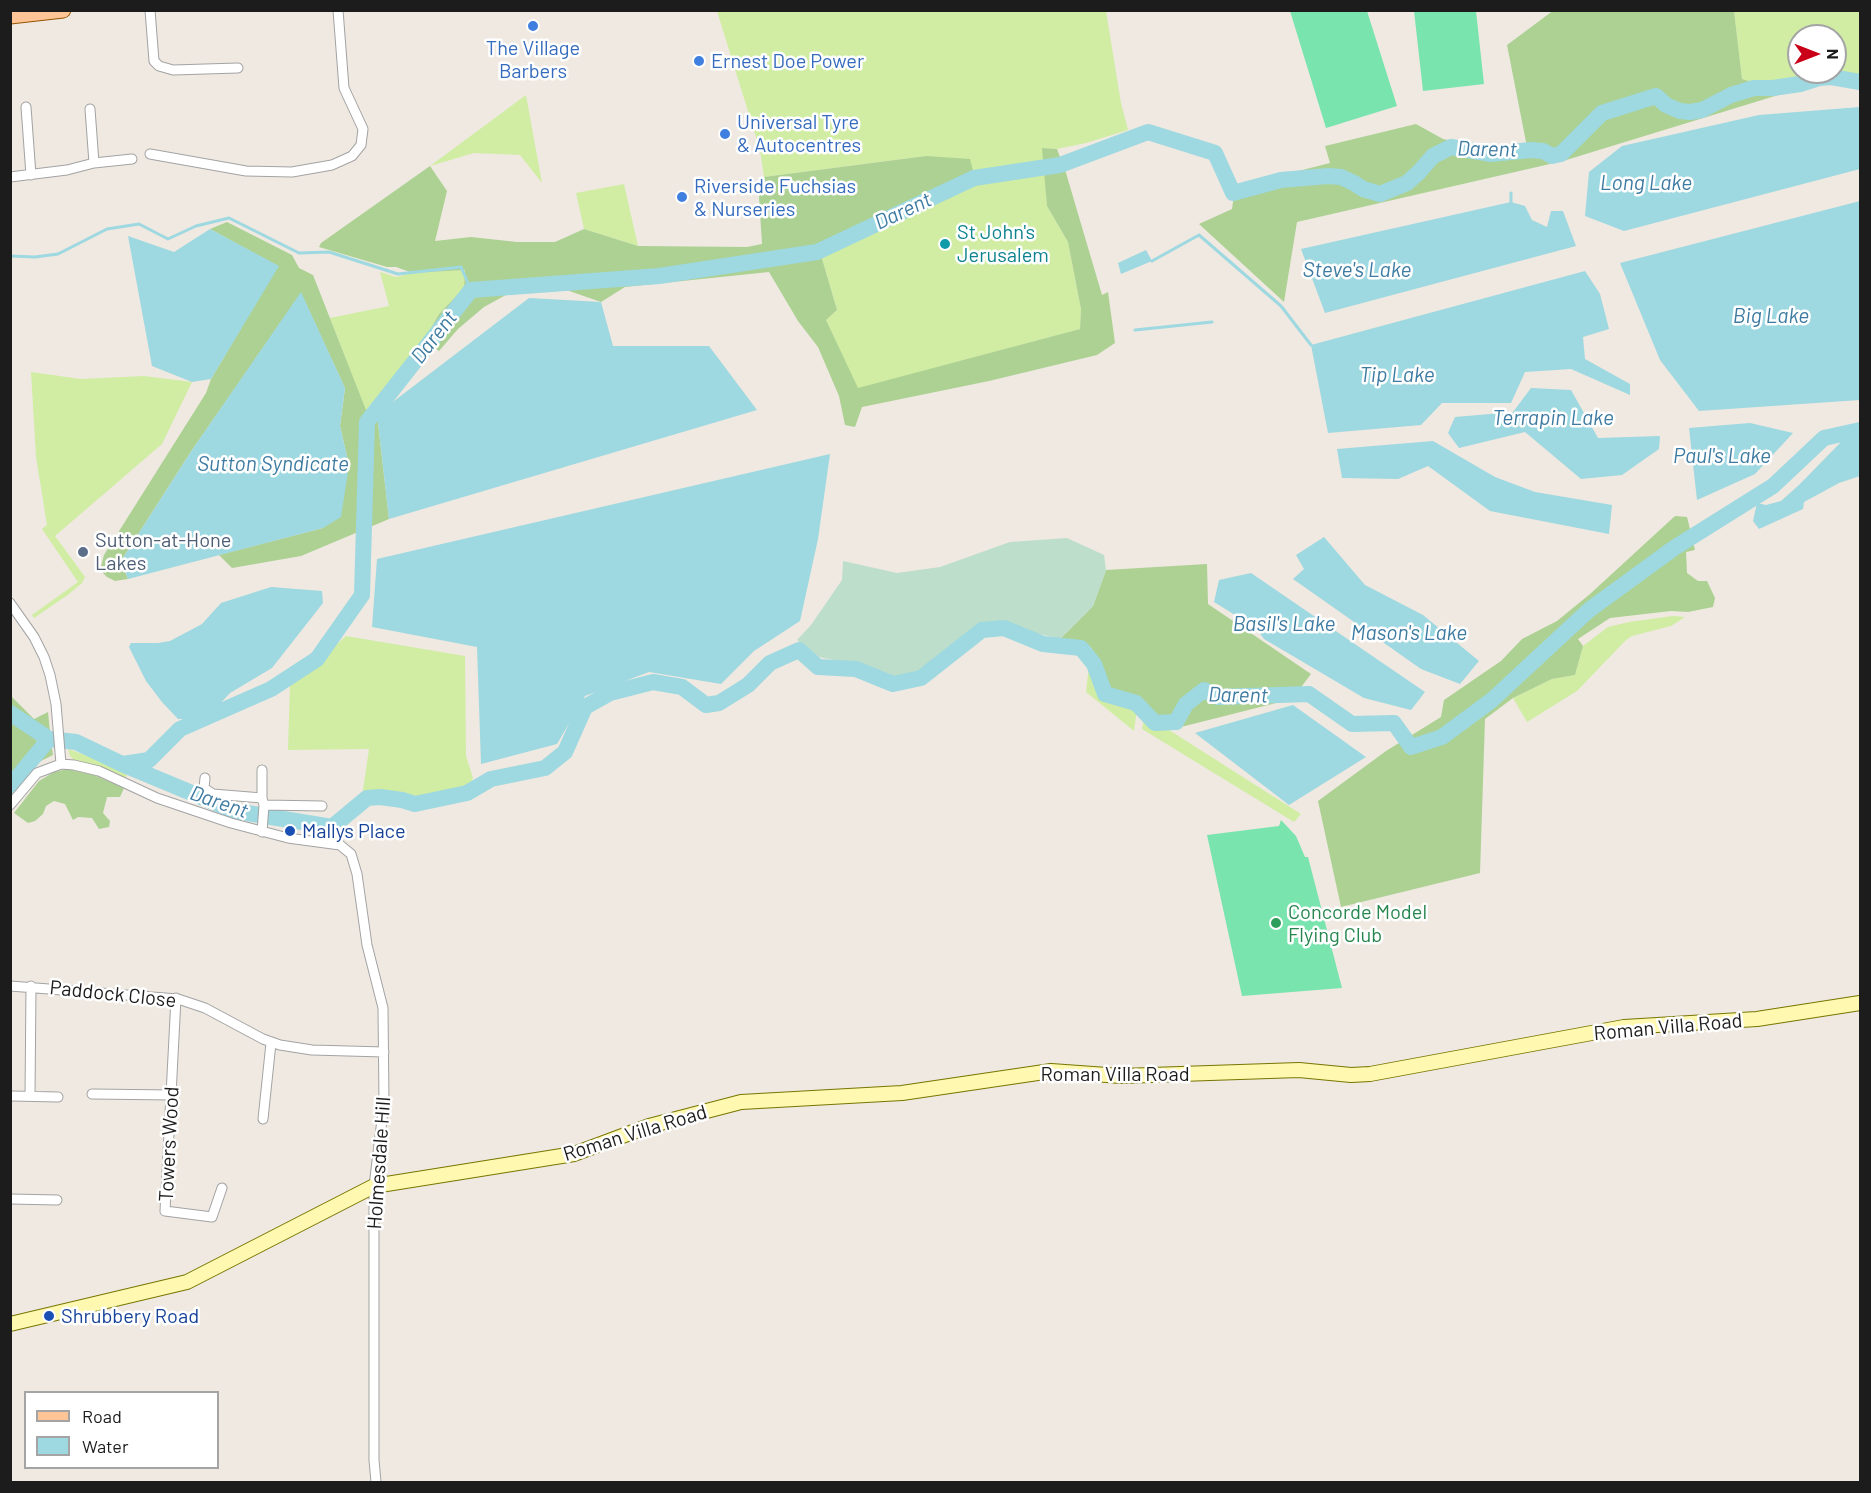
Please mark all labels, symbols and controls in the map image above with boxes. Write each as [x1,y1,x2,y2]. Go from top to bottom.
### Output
marker: The Village Barbers [526,19,540,33]
north arrow [1787,24,1847,84]
place label: The Village Barbers [486,36,580,83]
place label: Ernest Doe Power [711,49,864,73]
text: N [1824,49,1843,59]
marker: Ernest Doe Power [692,54,706,68]
place label: Universal Tyre & Autocentres [737,110,861,157]
marker: Universal Tyre & Autocentres [718,127,732,141]
water label: Darent [1457,136,1517,162]
water label: Long Lake [1600,170,1692,196]
place label: Riverside Fuchsias & Nurseries [694,174,856,221]
water label: Darent [871,187,935,235]
marker: Riverside Fuchsias & Nurseries [675,190,689,204]
place label: St John's Jerusalem [957,220,1049,267]
marker: St John's Jerusalem [938,237,952,251]
water label: Steve's Lake [1303,257,1411,283]
water label: Big Lake [1733,303,1809,329]
water label: Darent [406,306,462,368]
water label: Tip Lake [1359,362,1435,388]
water label: Terrapin Lake [1492,405,1614,431]
water label: Paul's Lake [1673,443,1771,469]
water label: Sutton Syndicate [197,451,349,477]
place label: Sutton-at-Hone Lakes [95,528,231,575]
marker: Sutton-at-Hone Lakes [76,545,90,559]
water label: Basil's Lake [1233,611,1335,637]
water label: Mason's Lake [1351,620,1467,646]
water label: Darent [1208,682,1268,708]
water label: Darent [187,780,251,824]
place label: Mallys Place [302,819,406,843]
marker: Mallys Place [283,824,297,838]
place label: Concorde Model Flying Club [1288,900,1427,947]
marker: Concorde Model Flying Club [1269,916,1283,930]
street label: Paddock Close [49,975,177,1013]
street label: Roman Villa Road [1593,1009,1743,1045]
street label: Roman Villa Road [1040,1062,1190,1086]
street label: Towers Wood [154,1086,184,1202]
street label: Holmesdale Hill [362,1096,396,1230]
street label: Roman Villa Road [560,1100,710,1166]
place label: Shrubbery Road [61,1304,199,1328]
marker: Shrubbery Road [42,1309,56,1323]
legend [24,1391,219,1469]
text: Road [82,1405,122,1427]
text: Water [82,1435,129,1457]

